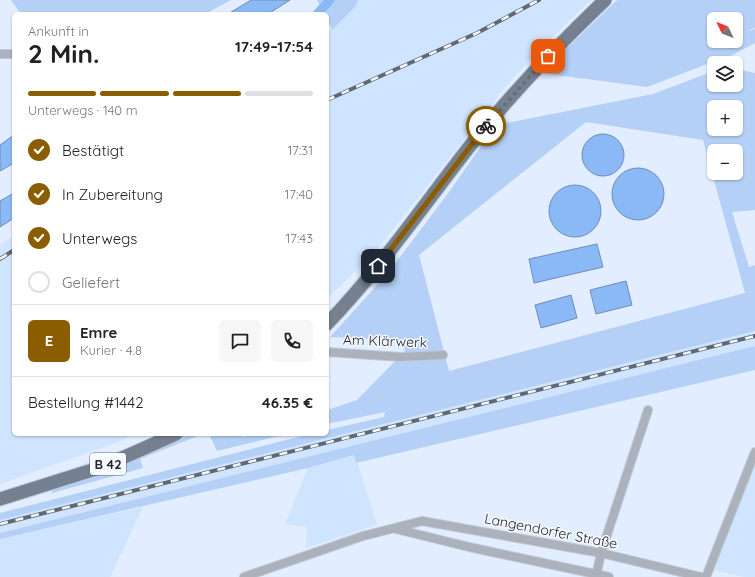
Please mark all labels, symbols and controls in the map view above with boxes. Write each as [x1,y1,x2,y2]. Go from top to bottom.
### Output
north arrow [707,12,743,48]
map controls [707,12,743,180]
text: Ankunft in [28,23,89,39]
text: 2 Min. [28,37,99,70]
text: 17:49–17:54 [235,37,313,56]
pin [531,39,565,73]
icon: bag [537,45,559,67]
button: layers [707,56,743,92]
button: + [707,100,743,136]
text: Unterwegs · 140 m [28,102,138,118]
courier [466,106,506,146]
icon: bike [475,115,497,137]
icon: check [28,139,50,161]
text: Bestätigt [62,141,124,160]
text: 17:31 [287,142,313,158]
button: − [707,144,743,180]
icon: check [28,183,50,205]
text: In Zubereitung [62,185,163,204]
text: 17:40 [285,186,313,202]
icon: check [28,227,50,249]
text: Unterwegs [62,229,137,248]
text: 17:43 [285,230,313,246]
pin [361,249,395,283]
icon: home [367,255,389,277]
text: Geliefert [62,273,120,292]
button: chat [219,320,261,362]
button: phone [271,320,313,362]
text: Emre [80,323,117,342]
text: E [45,331,53,350]
street label: Am Klärwerk [343,331,427,351]
text: Kurier · 4.8 [80,342,142,358]
text: Bestellung #1442 [28,393,144,412]
text: 46.35 € [262,393,313,412]
road number: B 42 [90,453,126,475]
street label: Langendorfer Straße [483,509,619,553]

